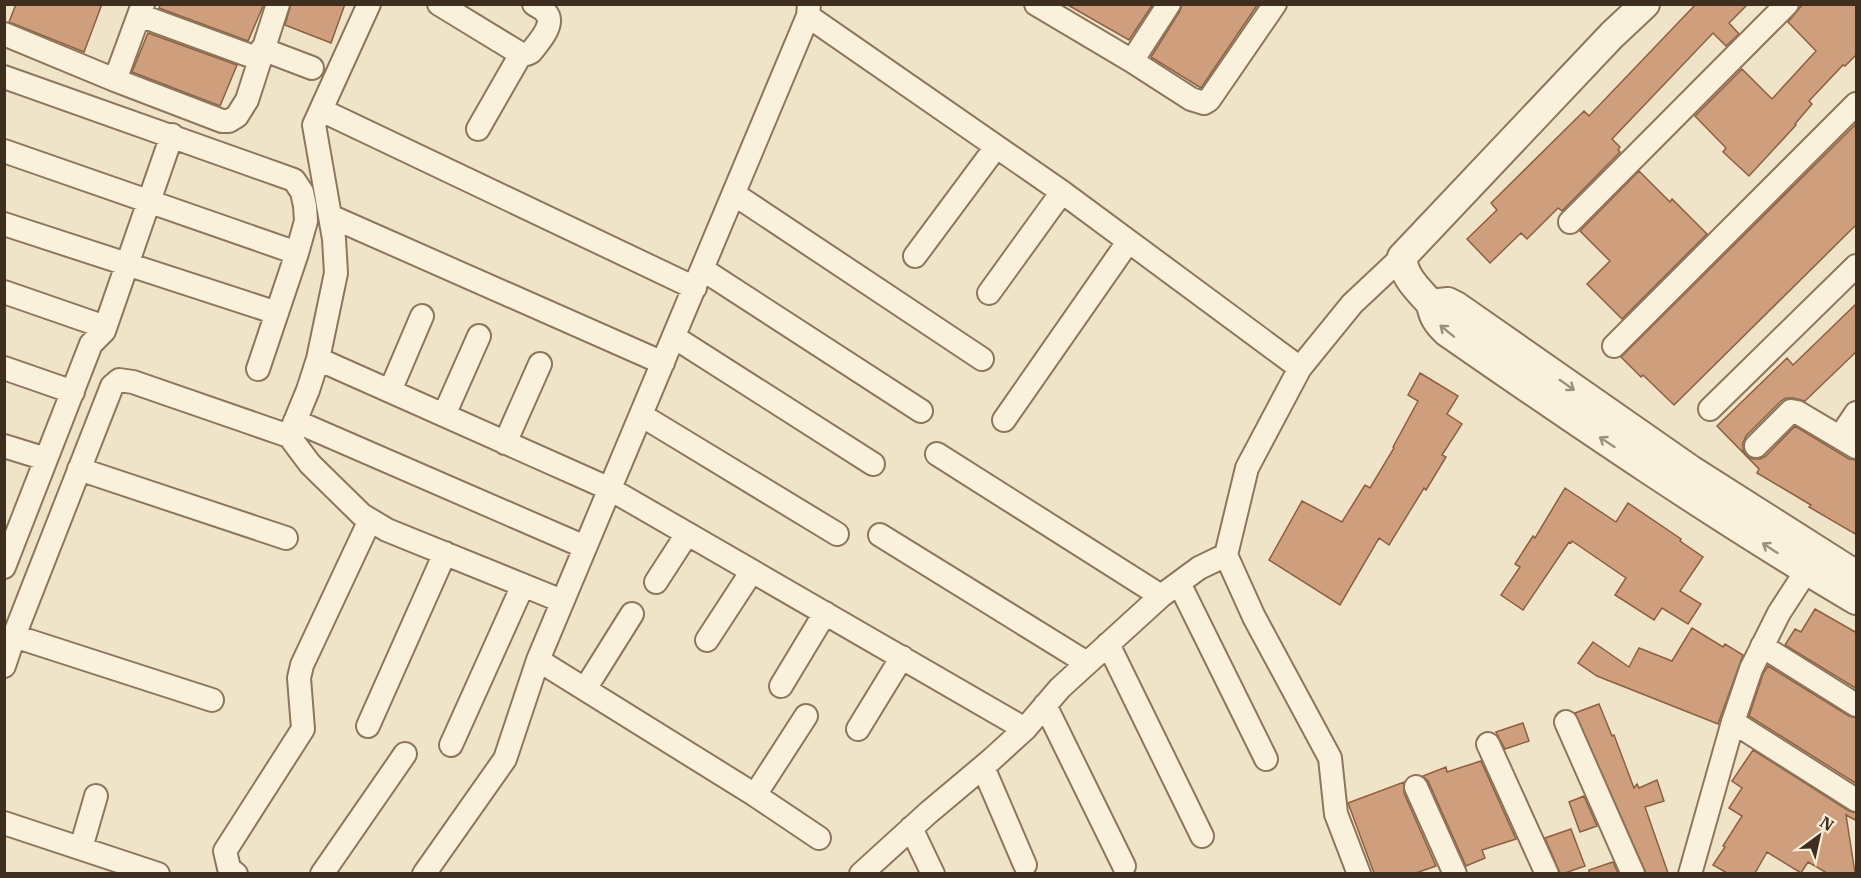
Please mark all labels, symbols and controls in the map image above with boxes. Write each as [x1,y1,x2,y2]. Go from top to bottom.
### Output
one-way arrow [1439,324,1455,337]
one-way arrow [1559,379,1575,391]
one-way arrow [1599,436,1616,448]
one-way arrow [1763,542,1779,554]
north arrow [1789,806,1849,866]
text: N [1816,812,1838,835]

